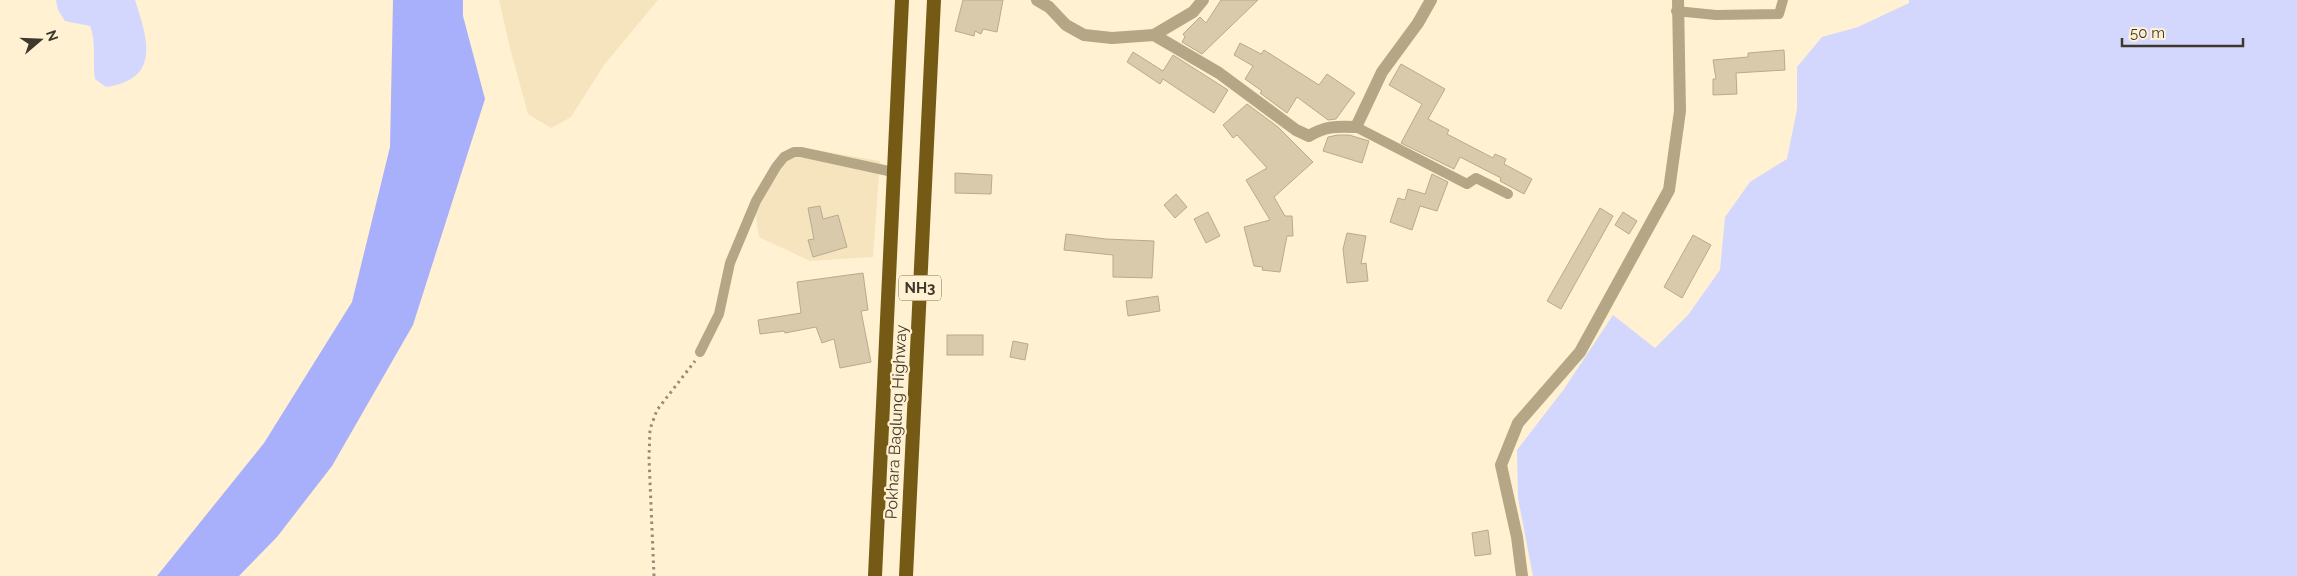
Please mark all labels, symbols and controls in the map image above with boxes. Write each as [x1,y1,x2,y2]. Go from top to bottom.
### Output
north arrow [15,15,65,65]
scale bar [2122,15,2243,47]
text: 50 m [2130,24,2165,42]
text: N [43,28,62,43]
road number: NH3 [899,276,941,300]
street label: Pokhara Baglung Highway [881,324,911,520]

